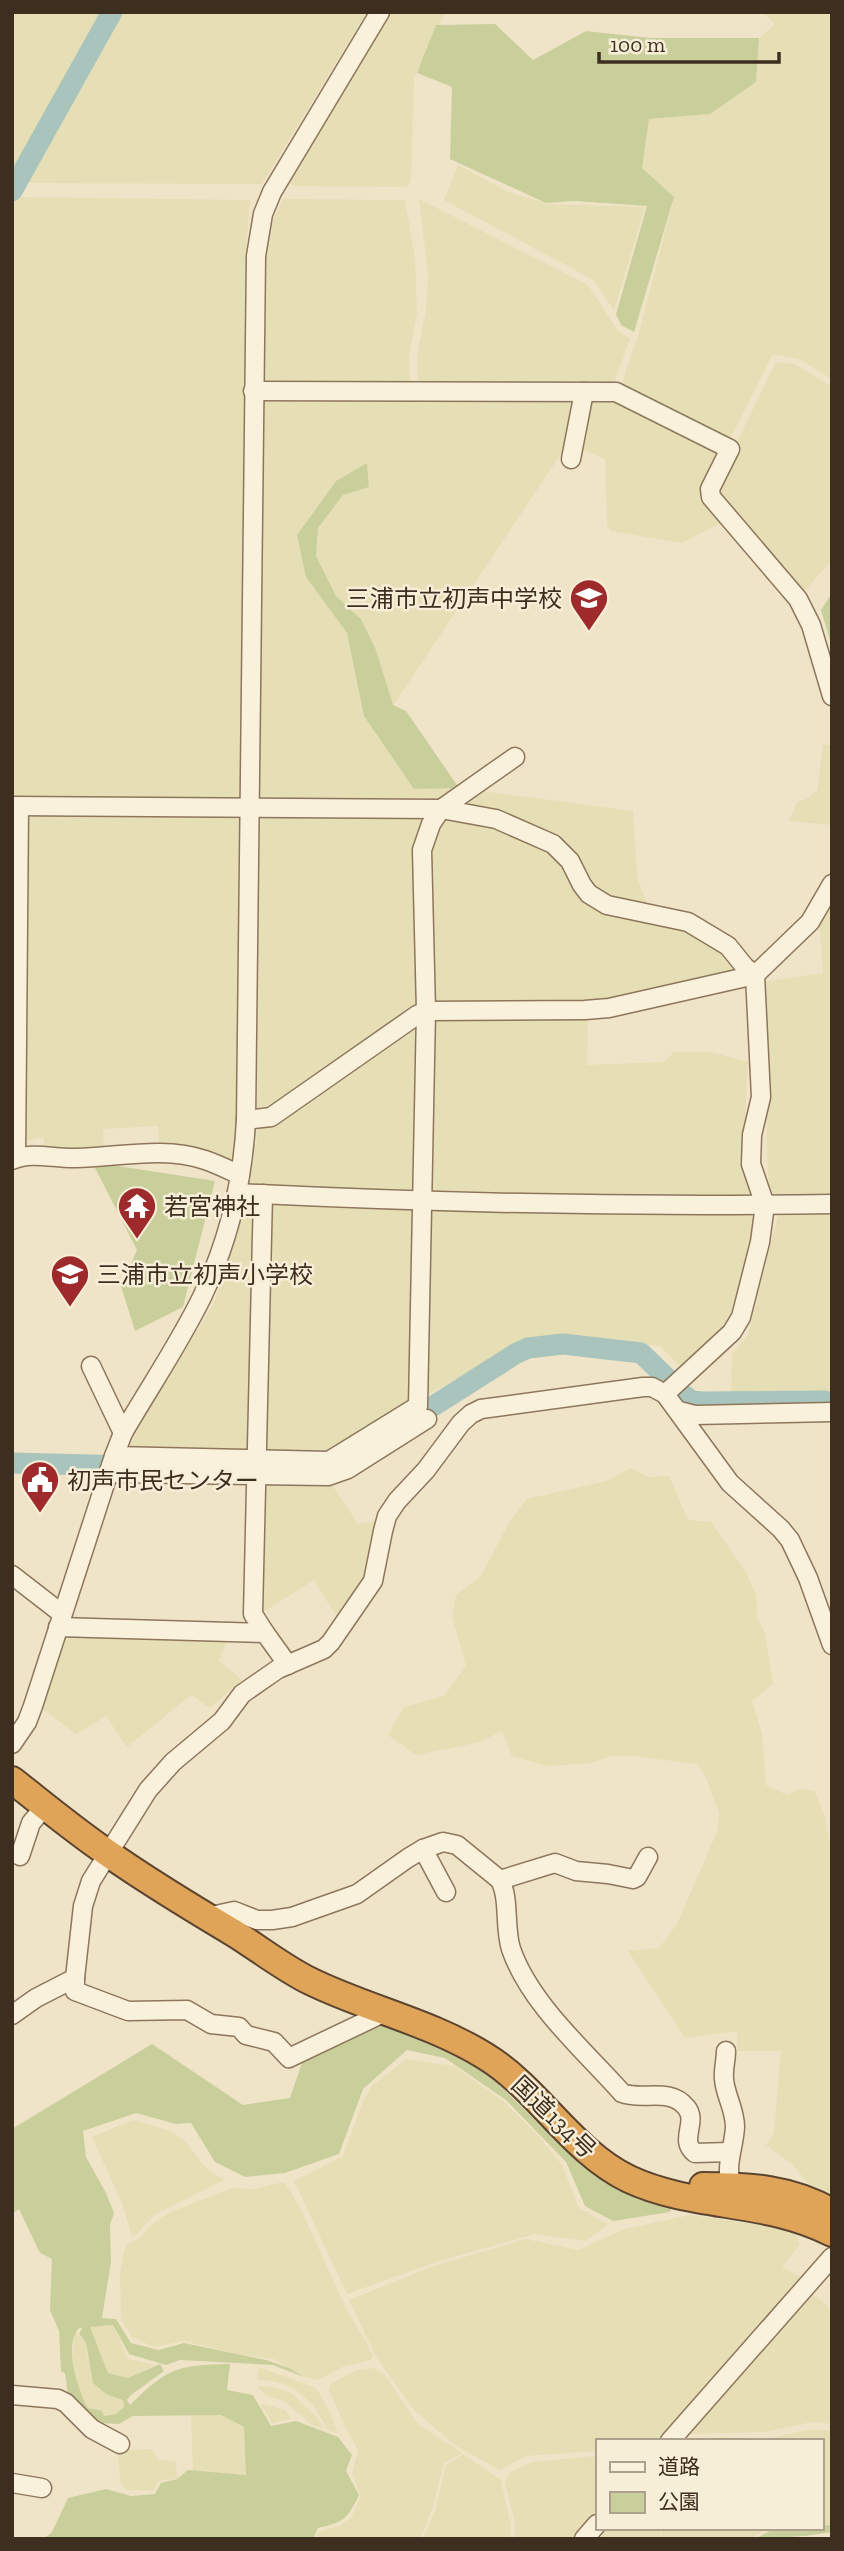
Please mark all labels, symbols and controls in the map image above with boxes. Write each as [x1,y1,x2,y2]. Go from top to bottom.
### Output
scale bar [599,21,779,65]
text: 100 m [610,32,665,57]
school or university icon: 三浦市立初声中学校 [568,577,610,632]
place label: 三浦市立初声中学校 [346,584,562,613]
temple icon: 若宮神社 [116,1185,158,1240]
place label: 若宮神社 [164,1192,260,1221]
school or university icon: 三浦市立初声小学校 [49,1253,91,1308]
place label: 三浦市立初声小学校 [97,1260,313,1289]
public building icon: 初声市民センター [19,1459,61,1514]
place label: 初声市民センター [67,1466,259,1495]
street label: 国道134号 [506,2070,602,2164]
legend [596,2439,823,2530]
text: 道路 [658,2454,700,2479]
text: 公園 [658,2489,700,2514]

